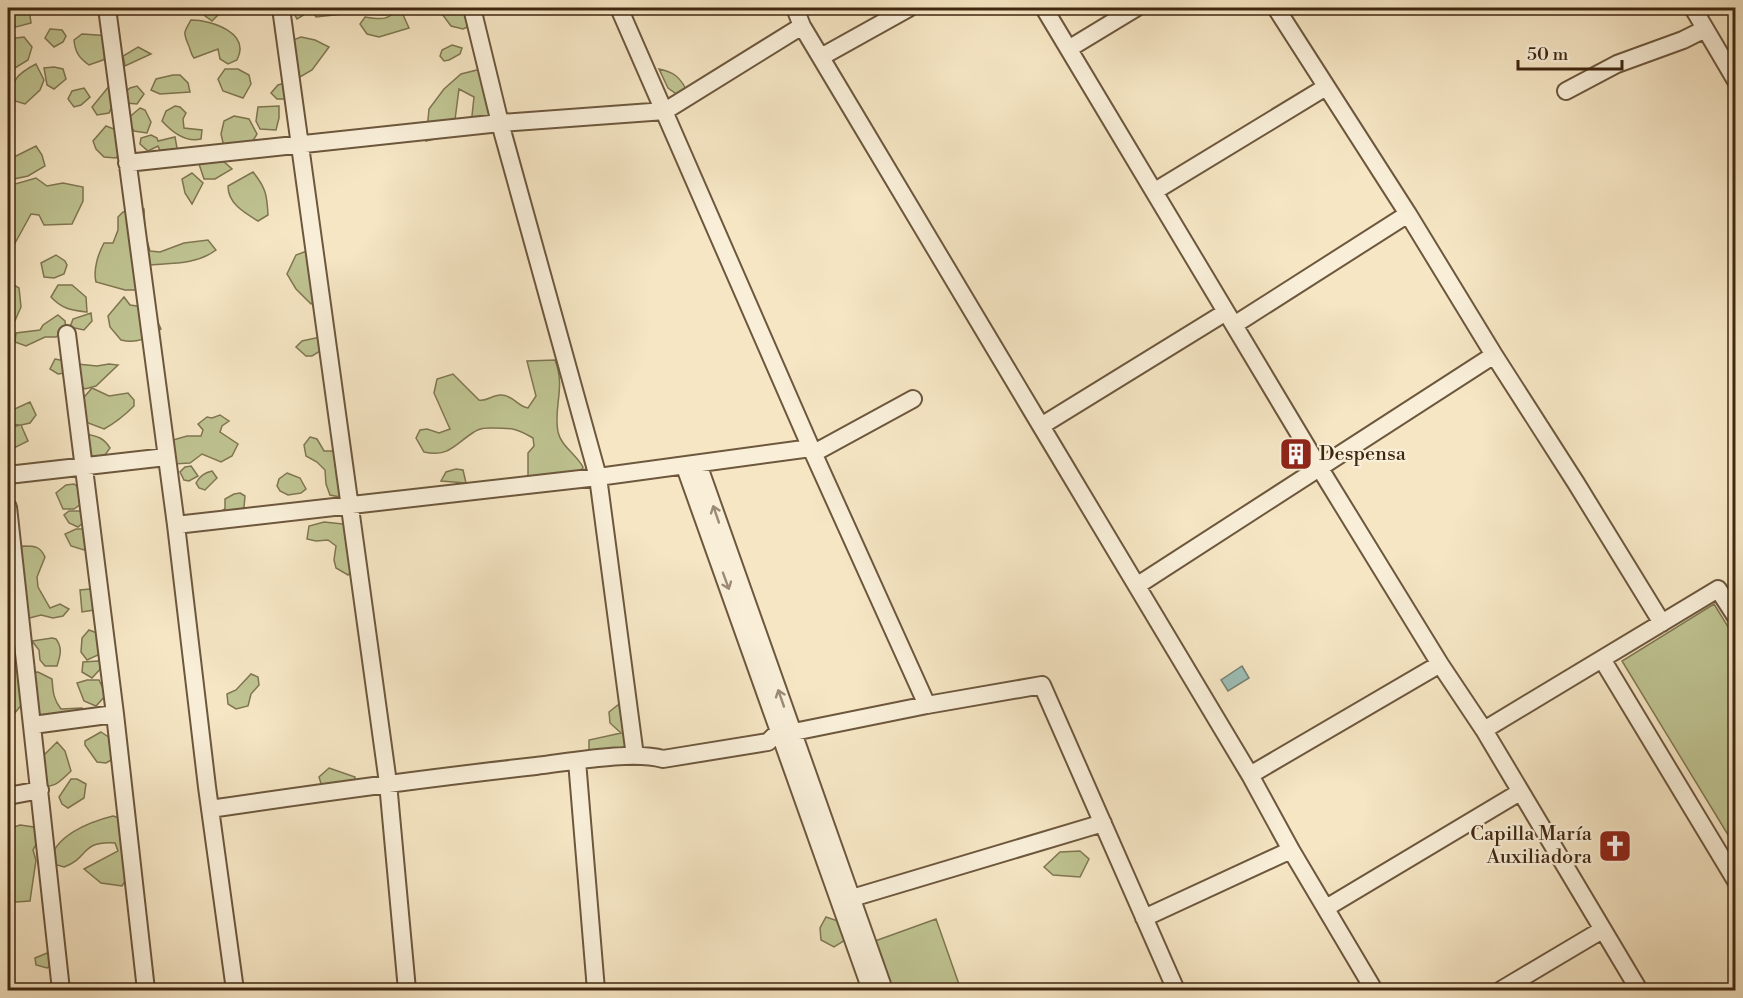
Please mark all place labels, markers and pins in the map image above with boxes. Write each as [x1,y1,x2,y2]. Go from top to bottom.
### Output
building icon: Despensa [1278,436,1314,472]
place label: Despensa [1319,442,1407,467]
place label: Capilla María Auxiliadora [1470,822,1593,870]
church icon: Capilla María Auxiliadora [1597,828,1633,864]

